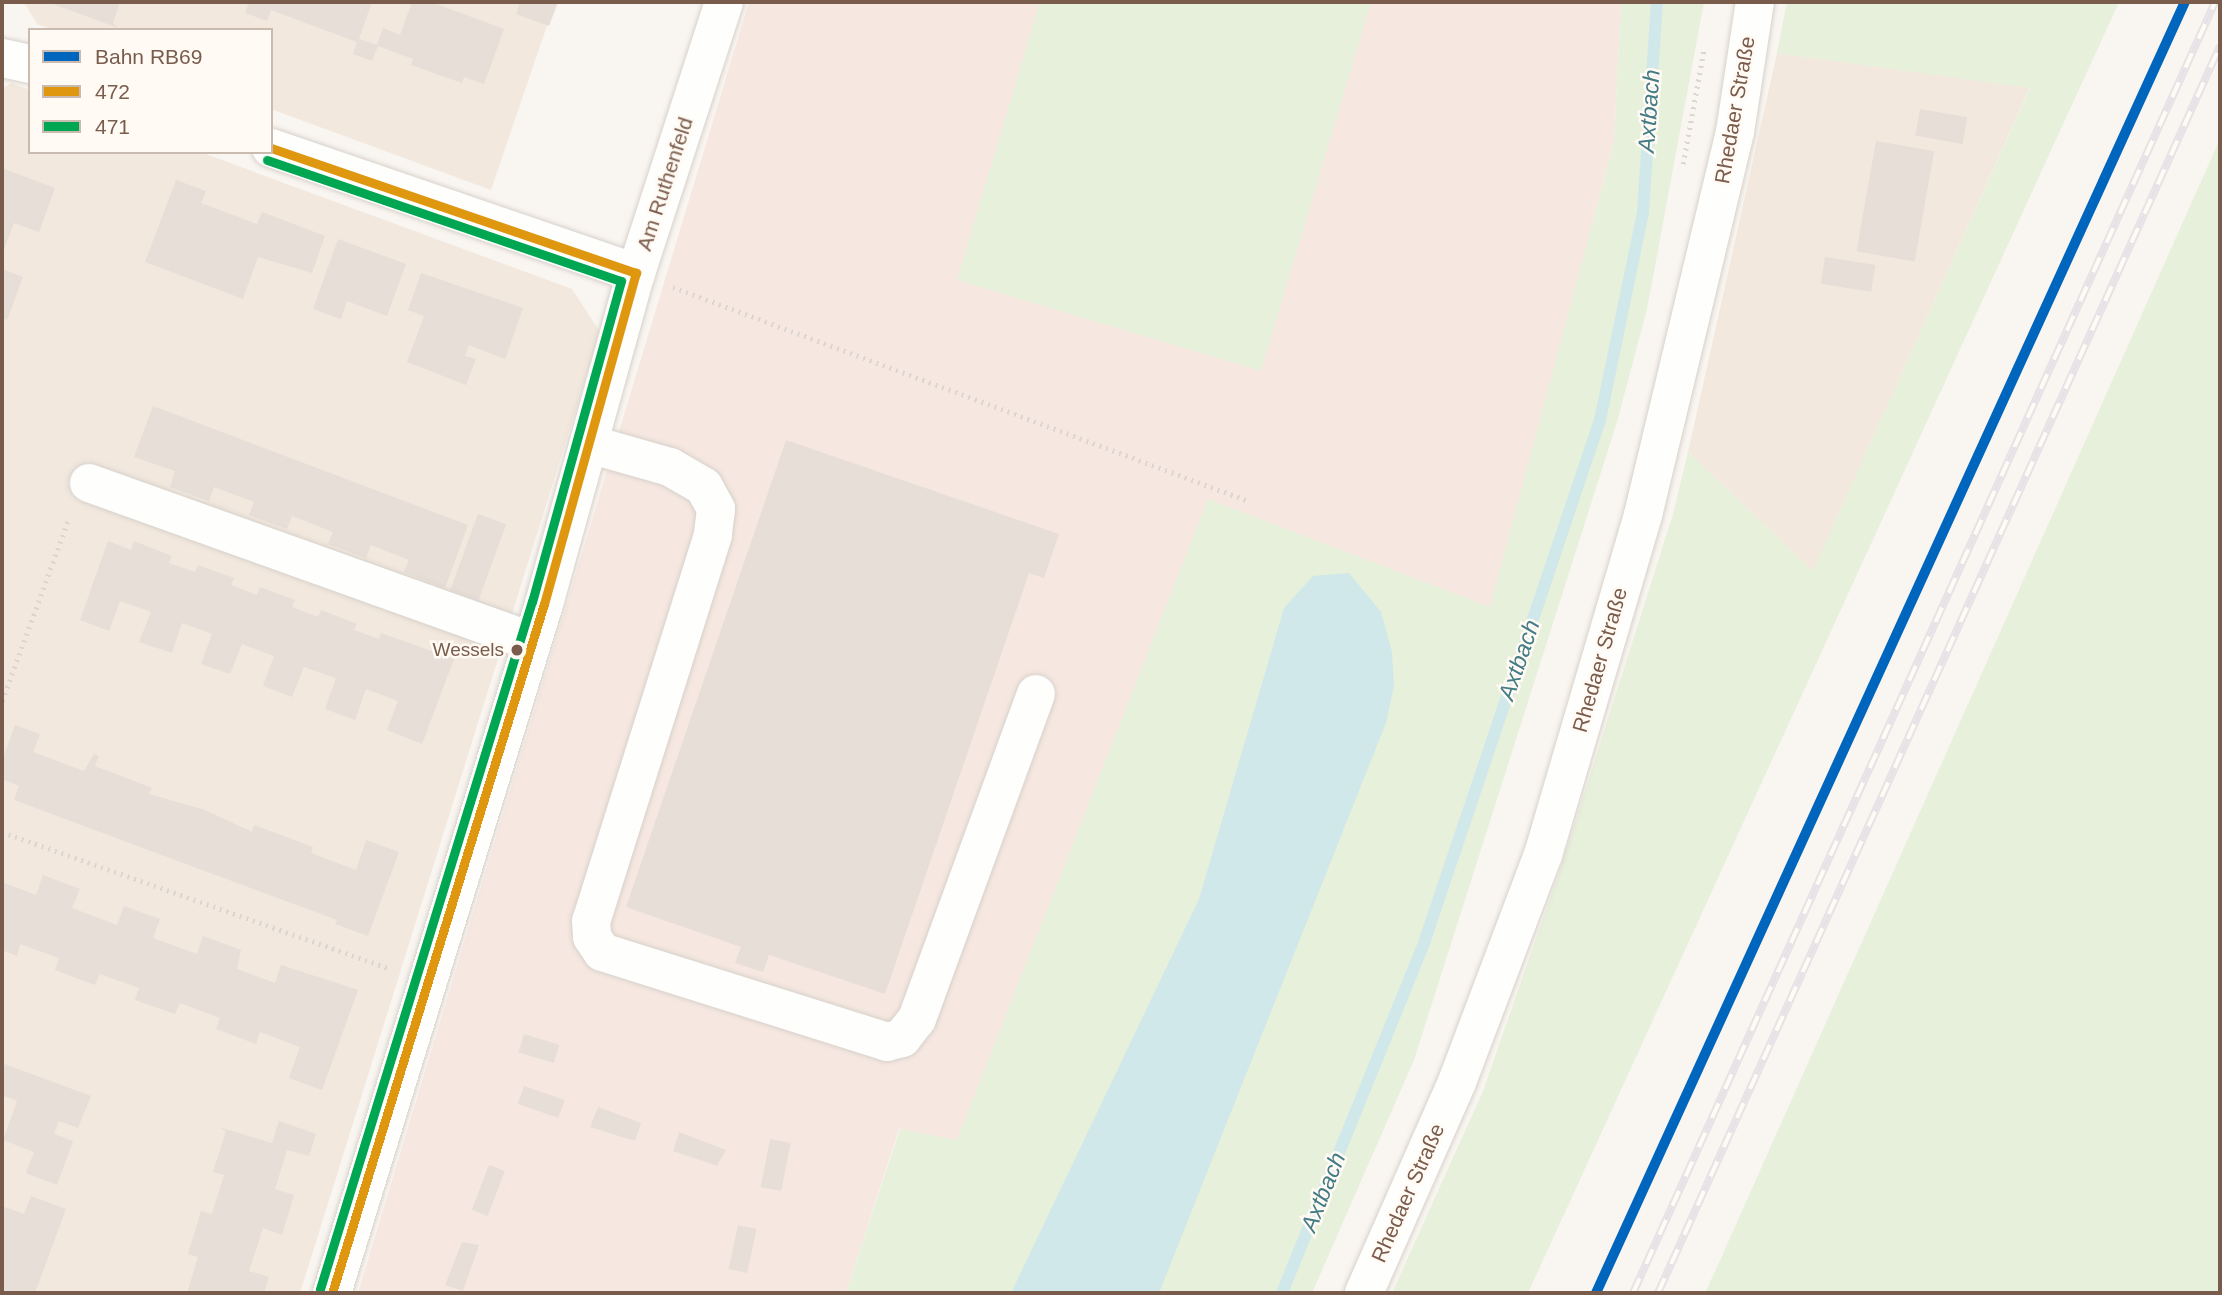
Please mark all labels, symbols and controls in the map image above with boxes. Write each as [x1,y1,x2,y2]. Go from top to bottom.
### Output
legend [28,28,273,154]
street label: Rhedaer Straße [1710,34,1760,186]
text: Bahn RB69 [95,45,202,68]
water label: Axtbach [1632,69,1666,153]
text: 472 [95,80,130,103]
street label: Am Ruthenfeld [632,114,698,254]
text: 471 [95,115,130,138]
street label: Rhedaer Straße [1567,585,1633,735]
water label: Axtbach [1492,616,1546,704]
place label: Wessels [433,639,504,661]
marker: Wessels [510,643,524,657]
street label: Rhedaer Straße [1366,1120,1450,1266]
water label: Axtbach [1295,1148,1351,1236]

